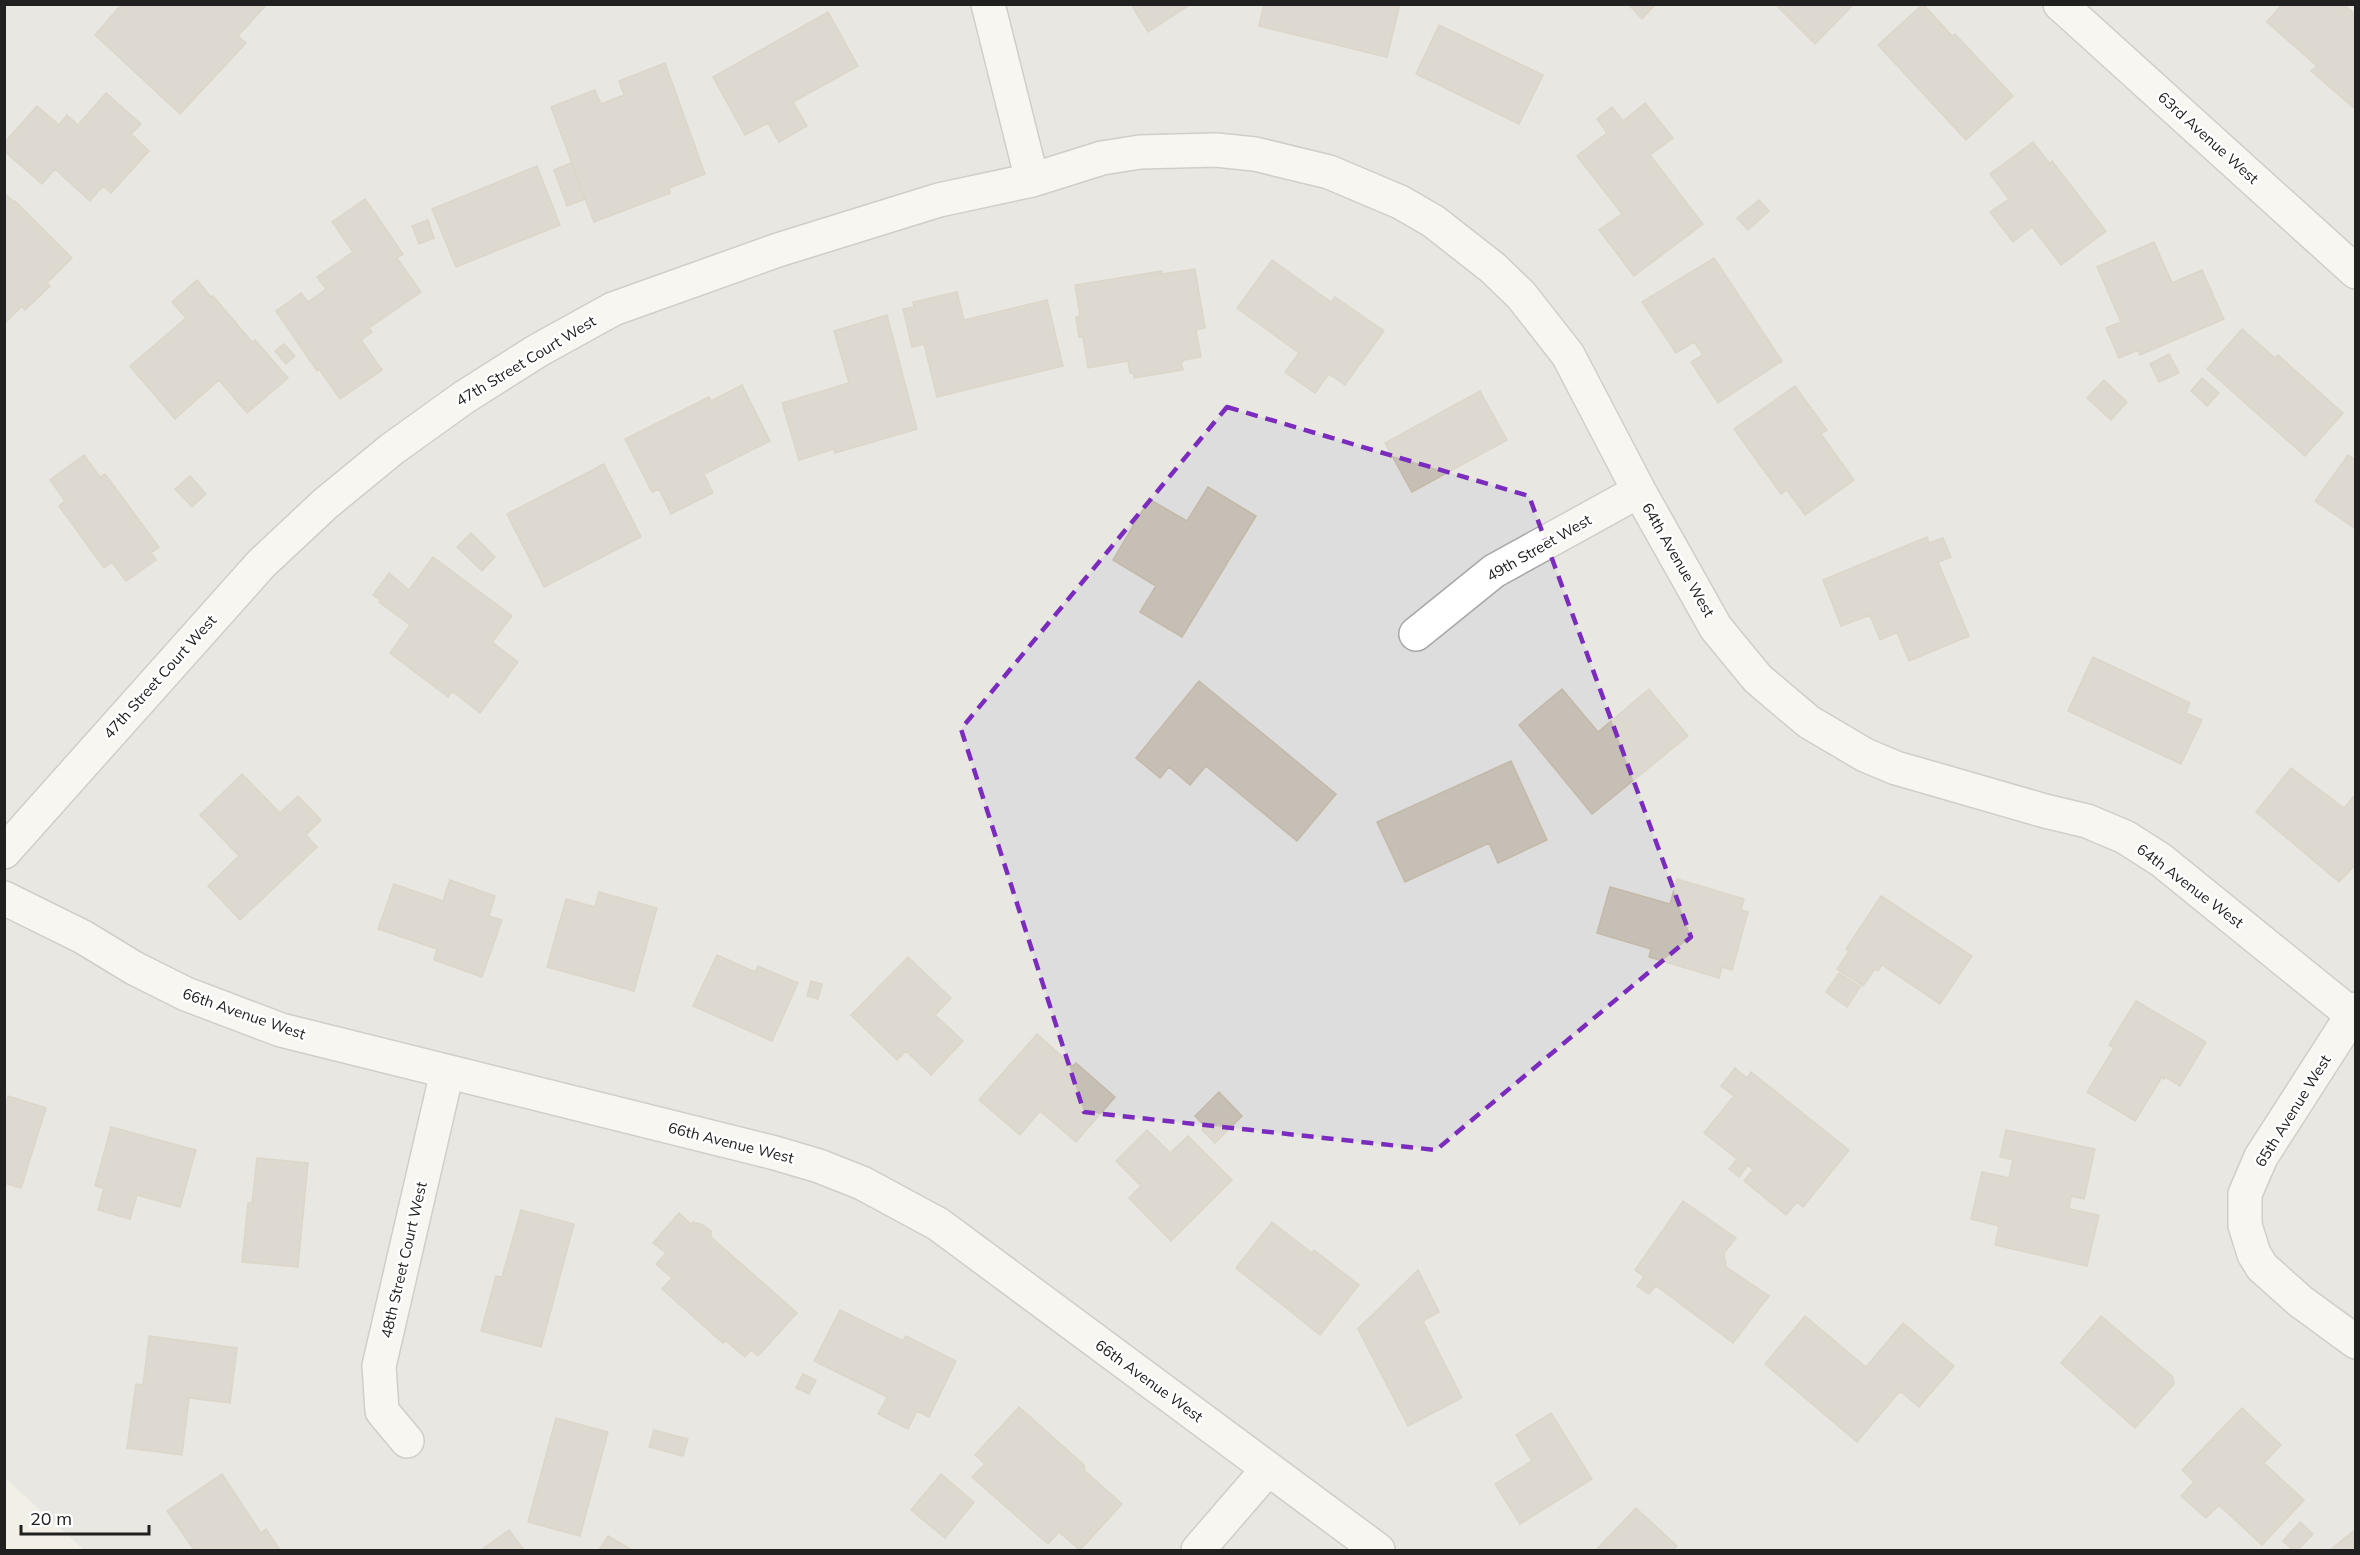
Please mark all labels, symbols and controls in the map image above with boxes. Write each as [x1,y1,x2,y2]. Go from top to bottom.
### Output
street label: 63rd Avenue West [2154,87,2263,188]
street label: 47th Street Court West [452,311,599,410]
street label: 64th Avenue West [1638,499,1719,620]
street label: 49th Street West [1483,510,1595,585]
street label: 47th Street Court West [99,611,220,742]
street label: 64th Avenue West [2133,839,2247,932]
street label: 66th Avenue West [180,984,308,1043]
street label: 65th Avenue West [2250,1051,2335,1170]
street label: 66th Avenue West [666,1118,796,1167]
street label: 48th Street Court West [376,1180,431,1340]
street label: 66th Avenue West [1092,1335,1207,1426]
scale bar [21,1498,148,1536]
text: 20 m [30,1507,72,1530]

